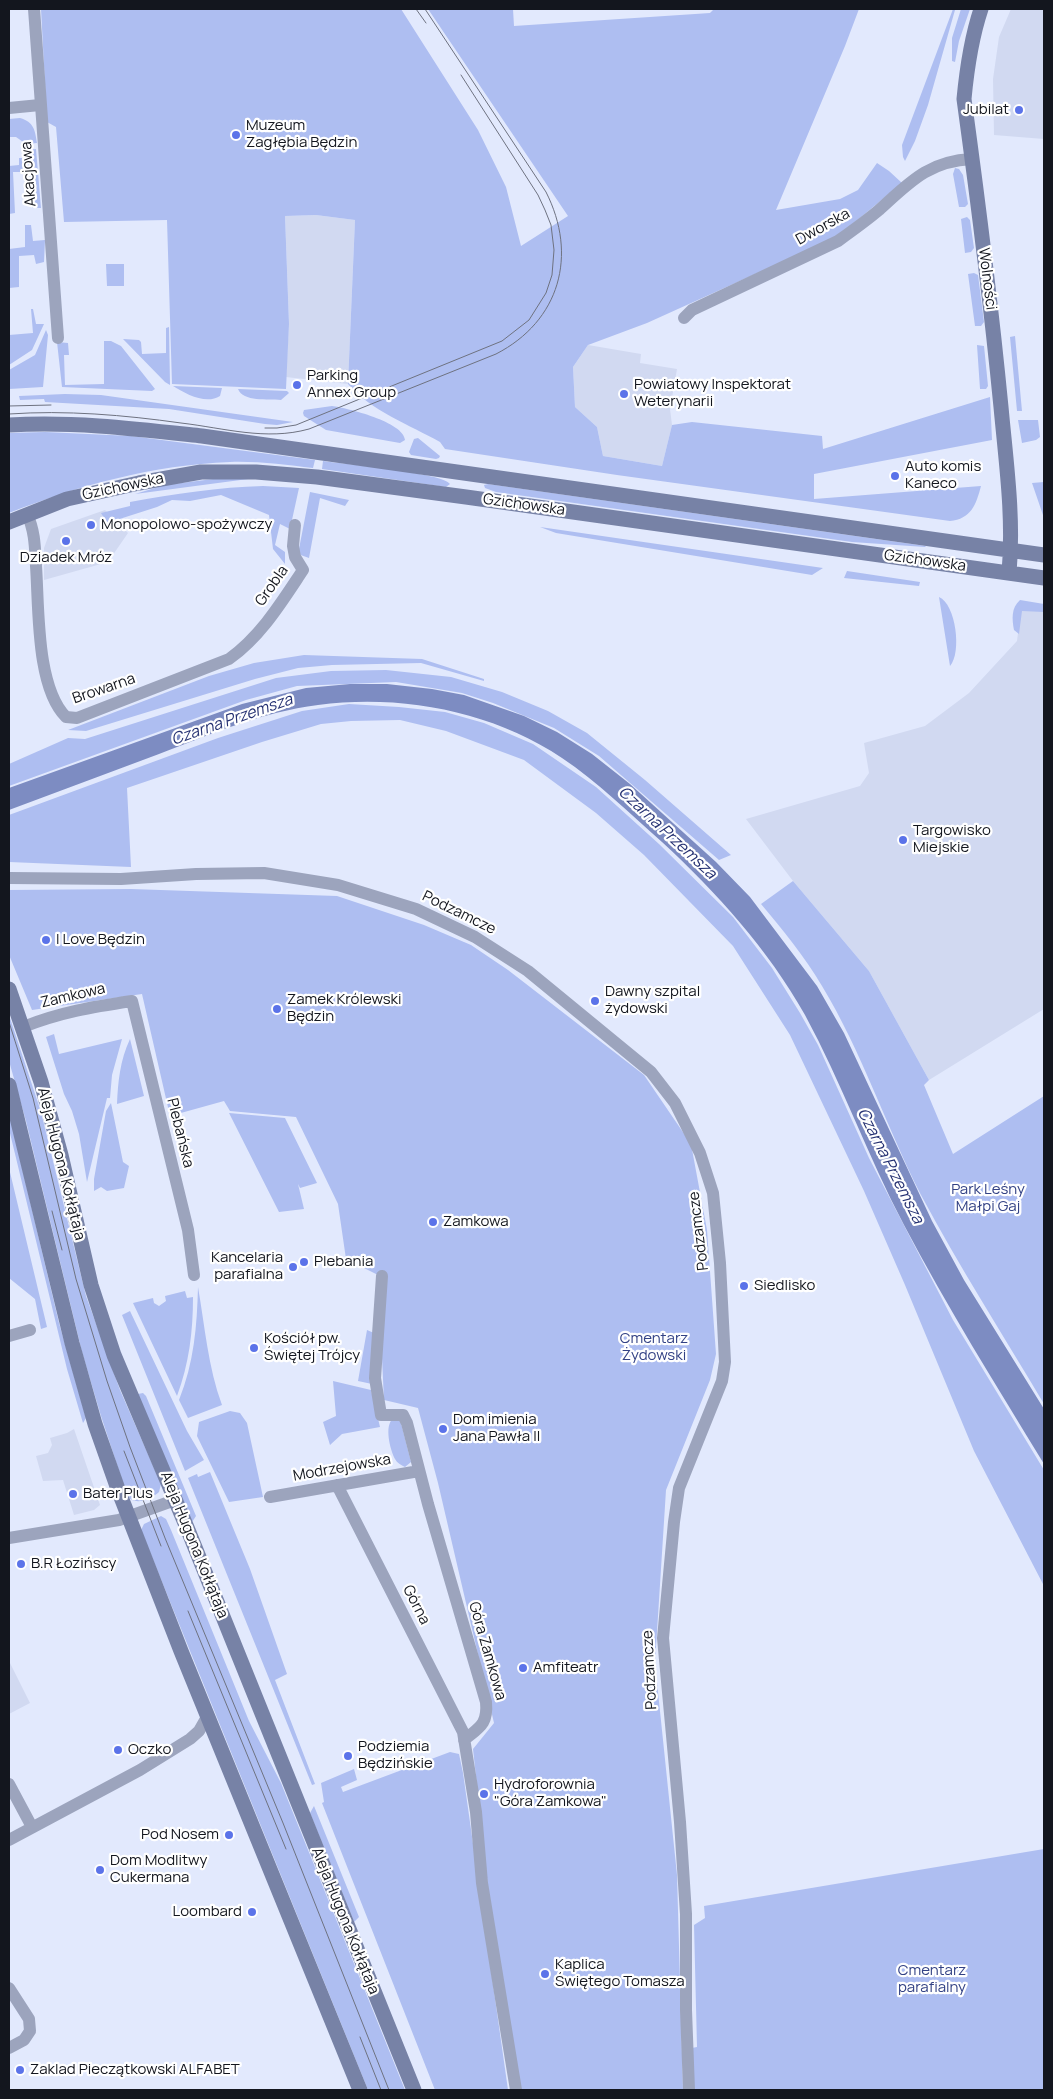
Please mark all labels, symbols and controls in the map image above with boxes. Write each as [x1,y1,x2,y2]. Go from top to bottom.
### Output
place label: Jubilat [963,101,1009,119]
marker: Jubilat [1013,104,1025,116]
place label: Muzeum Zagłębia Będzin [246,117,357,152]
marker: Muzeum Zagłębia Będzin [230,129,242,141]
street label: Akacjowa [18,141,40,207]
street label: Dworska [793,205,853,249]
street label: Wolności [974,247,1000,311]
place label: Parking Annex Group [307,367,396,402]
place label: Powiatowy Inspektorat Weterynarii [634,376,791,411]
marker: Parking Annex Group [291,379,303,391]
marker: Powiatowy Inspektorat Weterynarii [618,388,630,400]
place label: Auto komis Kaneco [905,458,981,493]
street label: Gzichowska [81,470,165,504]
marker: Auto komis Kaneco [889,470,901,482]
street label: Gzichowska [482,490,566,520]
place label: Monopolowo-spożywczy [101,516,272,534]
marker: Monopolowo-spożywczy [85,519,97,531]
marker: Dziadek Mróz [60,535,72,547]
street label: Gzichowska [883,546,967,576]
place label: Dziadek Mróz [20,549,112,567]
street label: Grobla [252,562,292,610]
street label: Browarna [70,670,138,708]
water label: Czarna Przemsza [169,690,295,750]
water label: Czarna Przemsza [614,783,720,883]
place label: Targowisko Miejskie [913,822,991,857]
marker: Targowisko Miejskie [897,834,909,846]
street label: Podzamcze [419,887,499,939]
place label: I Love Będzin [56,931,145,949]
marker: I Love Będzin [40,934,52,946]
street label: Zamkowa [39,980,107,1012]
place label: Dawny szpital żydowski [605,983,700,1018]
place label: Zamek Królewski Będzin [287,991,401,1026]
marker: Dawny szpital żydowski [589,995,601,1007]
marker: Zamek Królewski Będzin [271,1003,283,1015]
street label: Aleja Hugona Kołłątaja [33,1086,89,1242]
street label: Plebańska [163,1096,197,1170]
water label: Czarna Przemsza [853,1105,927,1227]
park label: Park Leśny Małpi Gaj [951,1181,1025,1216]
street label: Podzamcze [685,1190,713,1272]
place label: Zamkowa [443,1213,509,1231]
marker: Zamkowa [427,1216,439,1228]
place label: Kancelaria parafialna [211,1249,283,1284]
place label: Plebania [314,1253,373,1271]
marker: Plebania [298,1256,310,1268]
marker: Kancelaria parafialna [287,1261,299,1273]
place label: Siedlisko [754,1277,815,1295]
marker: Siedlisko [738,1280,750,1292]
place label: Kościół pw. Świętej Trójcy [264,1330,360,1365]
park label: Cmentarz Żydowski [620,1330,688,1365]
marker: Kościół pw. Świętej Trójcy [248,1342,260,1354]
place label: Dom imienia Jana Pawła II [453,1411,540,1446]
marker: Dom imienia Jana Pawła II [437,1423,449,1435]
street label: Modrzejowska [292,1451,392,1485]
street label: Aleja Hugona Kołłątaja [156,1469,232,1621]
place label: Bater Plus [83,1485,153,1503]
marker: Bater Plus [67,1488,79,1500]
place label: B.R Łozińscy [31,1555,116,1573]
marker: B.R Łozińscy [15,1558,27,1570]
street label: Górna [398,1582,434,1628]
street label: Góra Zamkowa [464,1600,510,1702]
street label: Podzamcze [639,1630,661,1710]
place label: Amfiteatr [533,1659,598,1677]
marker: Amfiteatr [517,1662,529,1674]
place label: Podziemia Będzińskie [358,1738,433,1773]
place label: Oczko [128,1741,171,1759]
marker: Oczko [112,1744,124,1756]
marker: Podziemia Będzińskie [342,1750,354,1762]
place label: Hydroforownia "Góra Zamkowa" [494,1776,607,1811]
marker: Hydroforownia "Góra Zamkowa" [478,1788,490,1800]
place label: Pod Nosem [141,1826,219,1844]
marker: Pod Nosem [223,1829,235,1841]
street label: Aleja Hugona Kołłątaja [307,1845,383,1997]
place label: Dom Modlitwy Cukermana [110,1852,207,1887]
marker: Dom Modlitwy Cukermana [94,1864,106,1876]
place label: Loombard [173,1903,242,1921]
marker: Loombard [246,1906,258,1918]
place label: Kaplica Świętego Tomasza [555,1956,685,1991]
park label: Cmentarz parafialny [898,1962,966,1997]
marker: Kaplica Świętego Tomasza [539,1968,551,1980]
place label: Zaklad Pieczątkowski ALFABET [30,2061,240,2079]
marker: Zaklad Pieczątkowski ALFABET [14,2064,26,2076]

